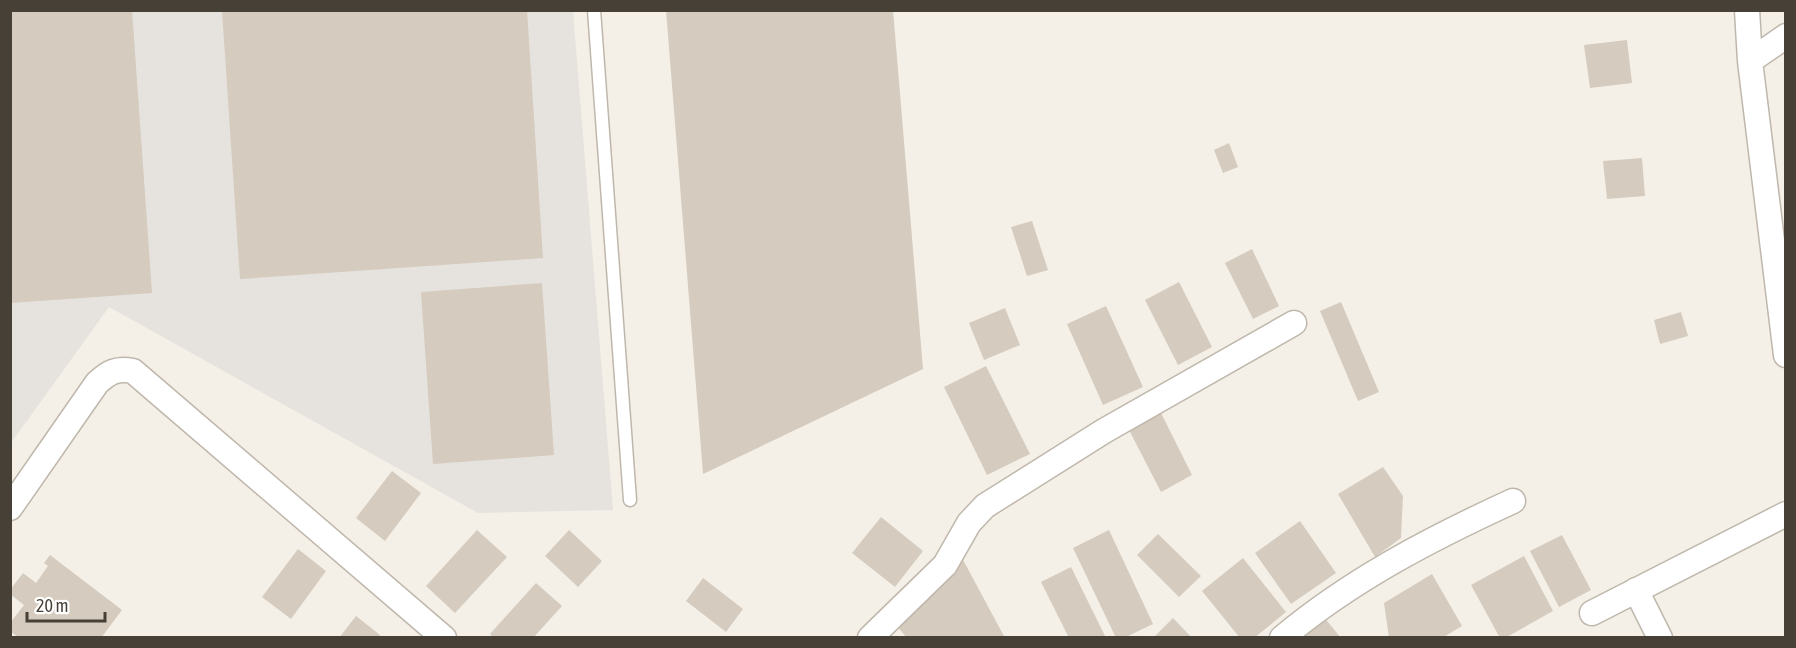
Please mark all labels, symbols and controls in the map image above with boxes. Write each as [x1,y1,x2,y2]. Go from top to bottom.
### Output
scale bar [27,585,105,623]
text: 20 m [36,595,68,616]

